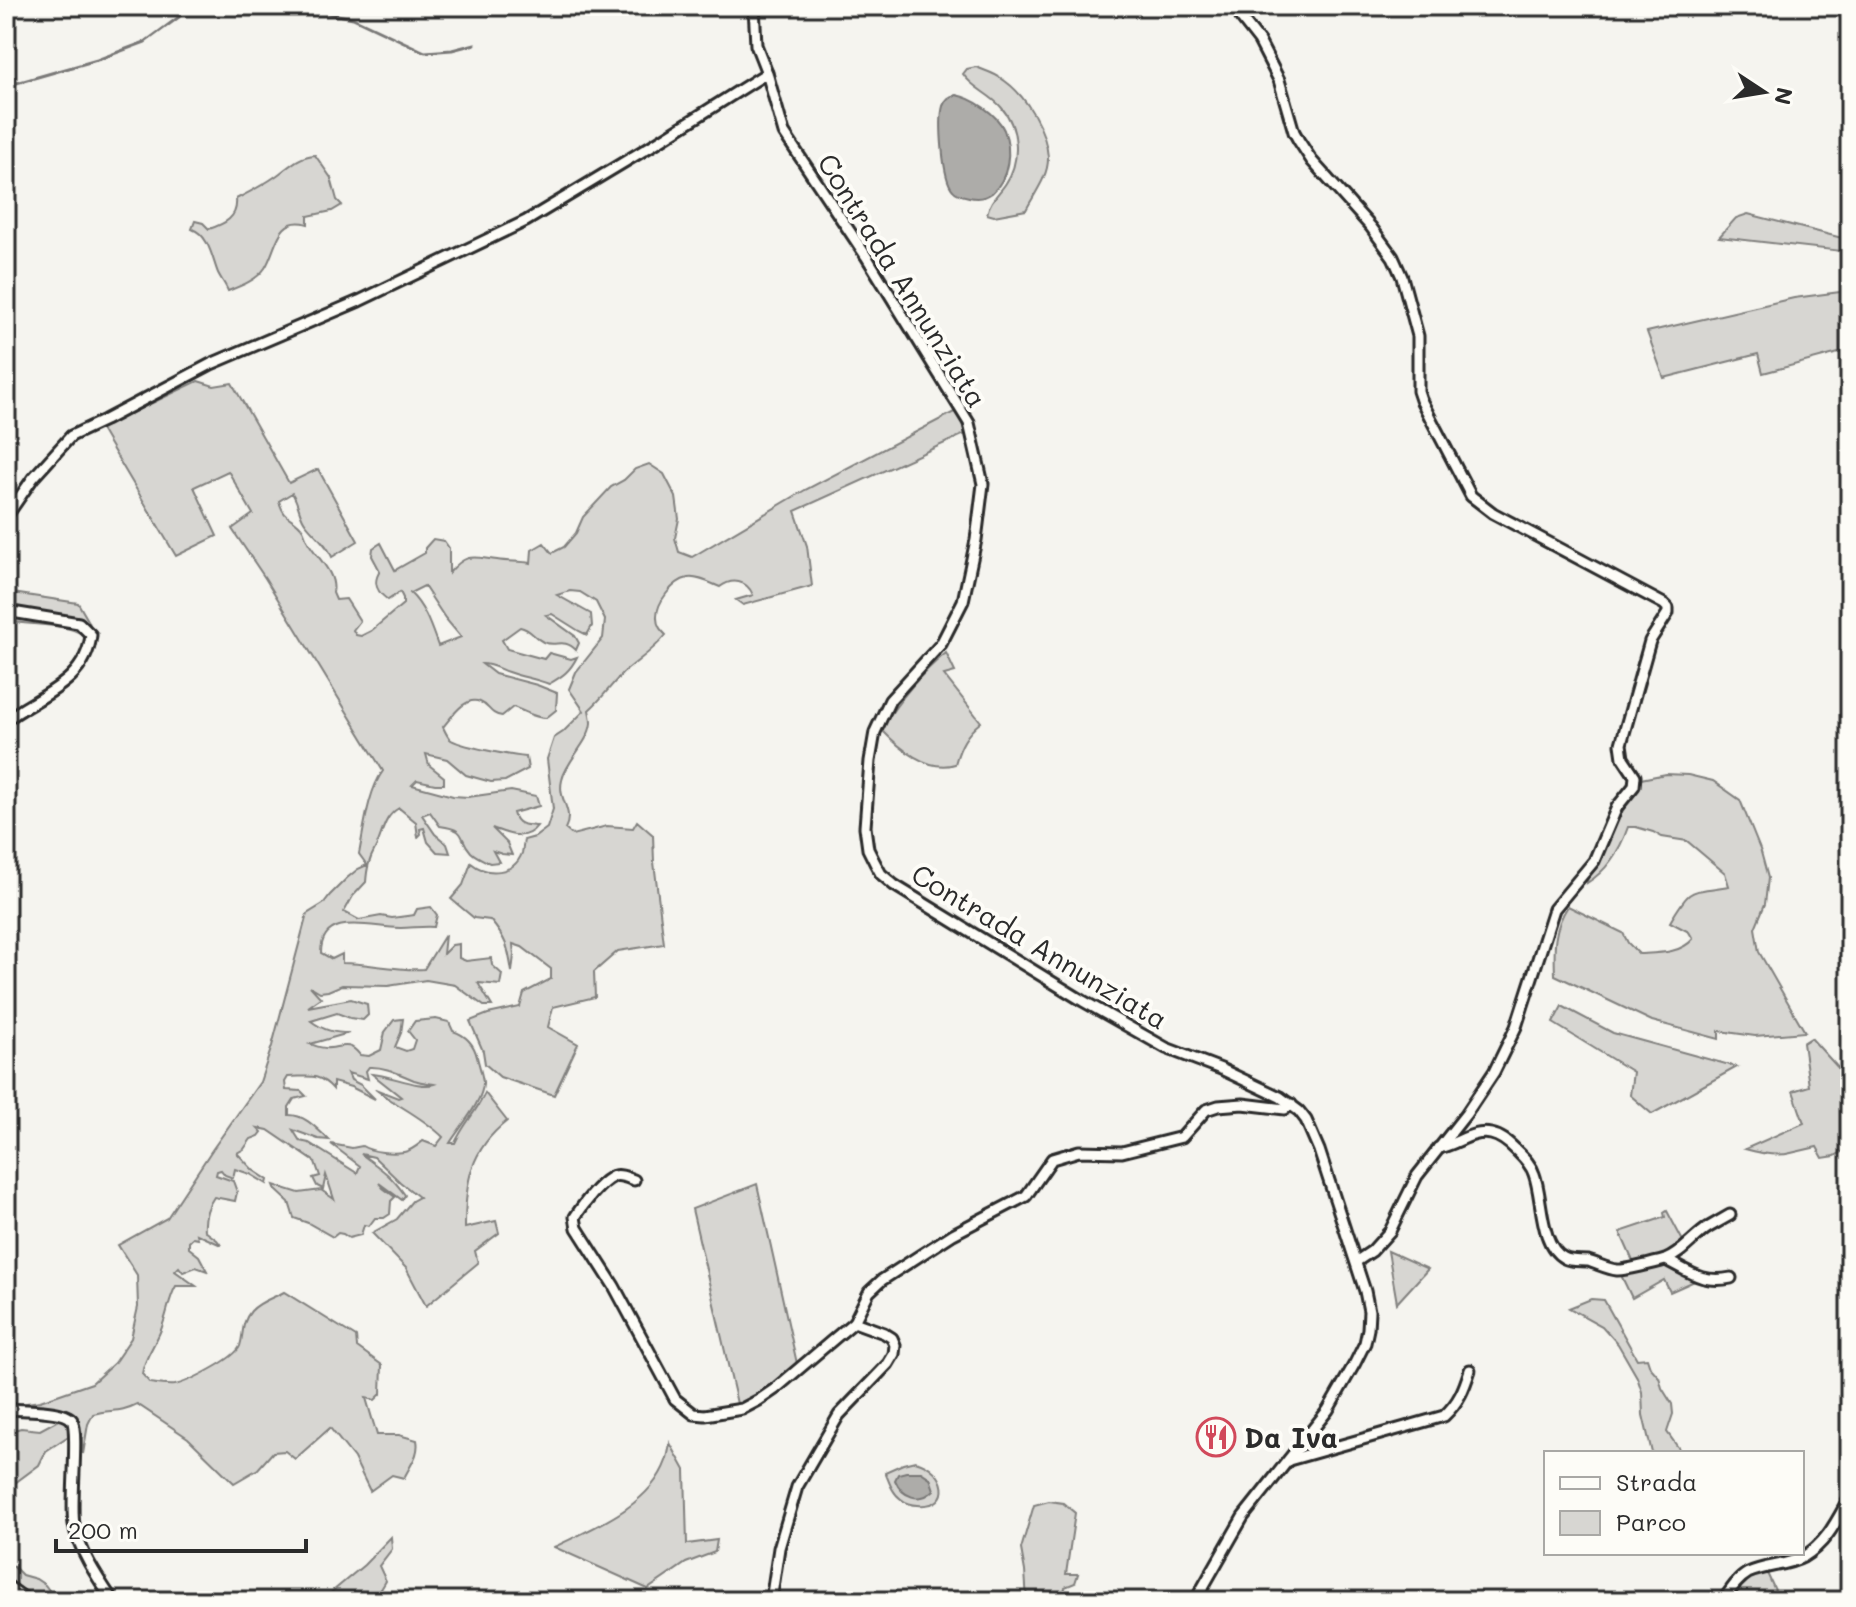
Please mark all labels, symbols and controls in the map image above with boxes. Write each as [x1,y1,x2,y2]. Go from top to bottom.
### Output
north arrow [1724,52,1804,132]
text: N [1768,85,1800,107]
street label: Contrada Annunziata [810,146,996,414]
street label: Contrada Annunziata [905,855,1175,1037]
restaurant icon: Da Iva [1195,1416,1237,1458]
place label: Da Iva [1244,1419,1338,1455]
legend [1544,1451,1804,1555]
text: Strada [1616,1466,1697,1497]
scale bar [56,1503,306,1553]
text: Parco [1616,1506,1686,1537]
text: 200 m [68,1514,138,1545]

